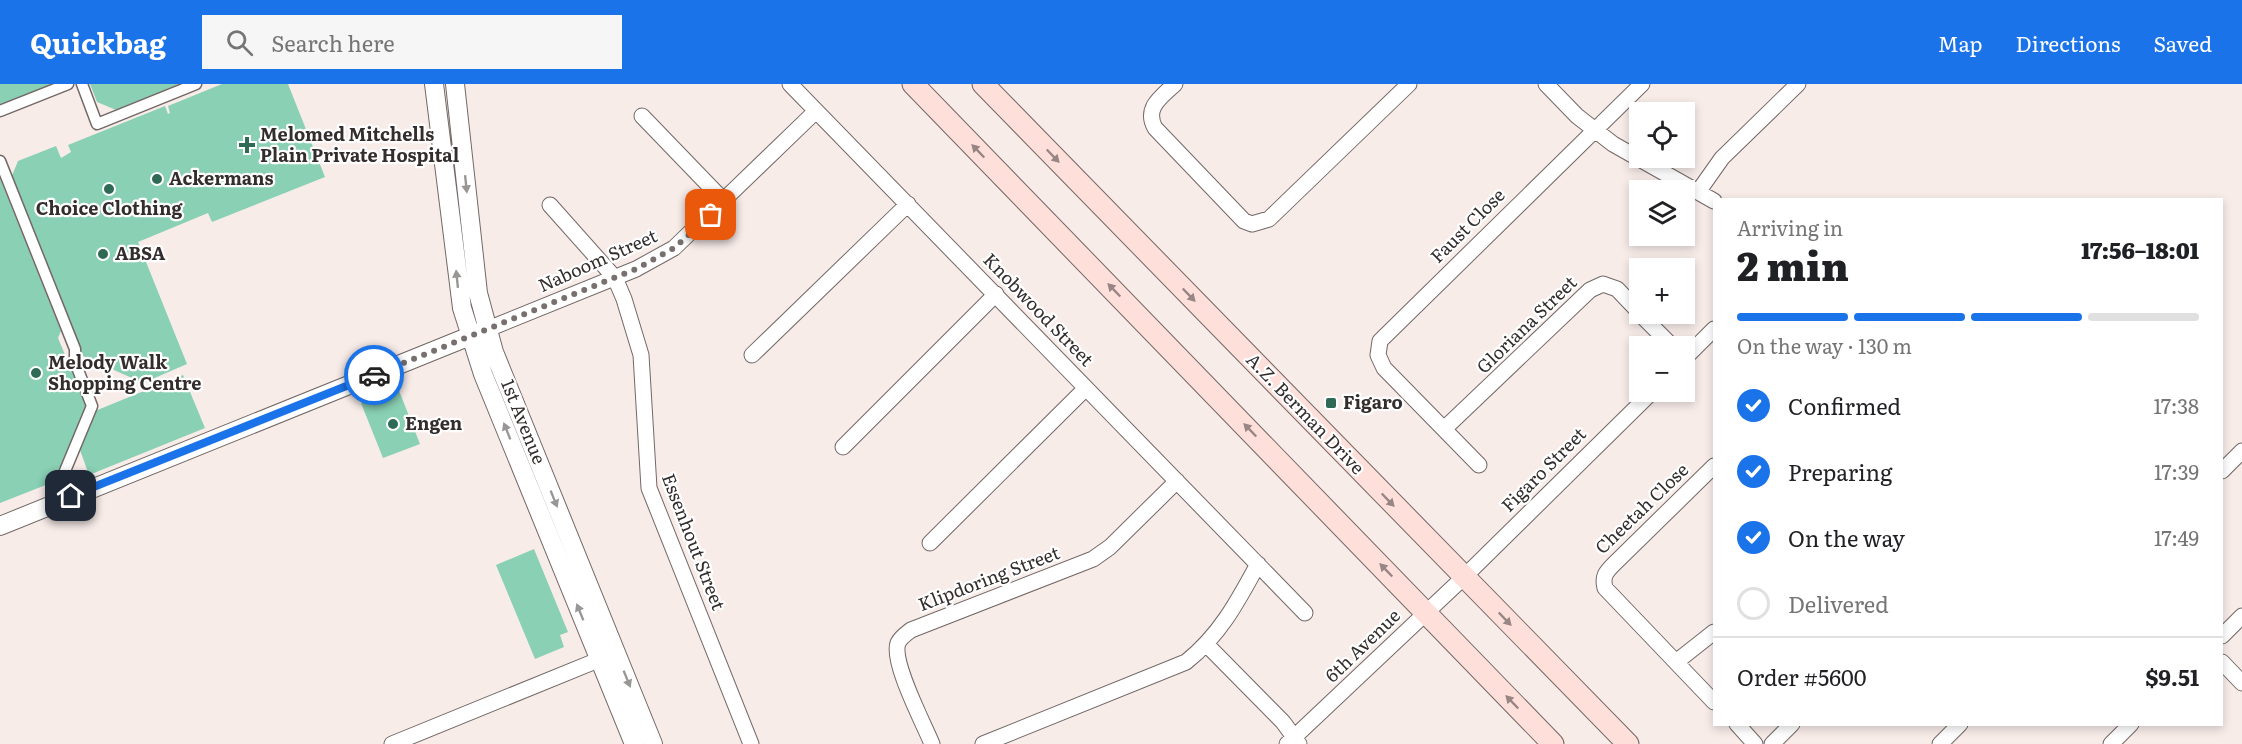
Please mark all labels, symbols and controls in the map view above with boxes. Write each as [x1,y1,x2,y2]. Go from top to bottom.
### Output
search box [202,15,622,69]
text: Quickbag [30,21,166,63]
icon: search [223,26,256,59]
text: Search here [271,26,395,59]
text: Map [1938,27,1983,58]
text: Directions [2016,27,2121,58]
text: Saved [2154,27,2212,58]
map controls [1629,102,1695,402]
button: locate [1629,102,1695,168]
place label: Melomed Mitchells Plain Private Hospital [260,120,460,168]
marker: Melomed Mitchells Plain Private Hospital [238,136,256,154]
one-way arrow [972,144,986,158]
one-way arrow [1046,148,1060,163]
place label: Ackermans [169,164,273,191]
marker: Ackermans [150,172,164,186]
one-way arrow [461,174,471,193]
button: layers [1629,180,1695,246]
marker: Choice Clothing [102,182,116,196]
street label: Faust Close [1424,182,1510,268]
pin [685,189,736,240]
place label: Choice Clothing [36,194,183,221]
icon: bag [694,198,727,231]
text: Arriving in [1737,212,1843,242]
street label: Naboom Street [534,221,662,298]
text: 17:56–18:01 [2081,233,2199,266]
text: 2 min [1737,235,1849,293]
place label: ABSA [115,239,166,266]
street label: Knobwood Street [978,246,1101,372]
marker: ABSA [96,247,110,261]
button: + [1629,258,1695,324]
street label: Gloriana Street [1470,268,1583,379]
one-way arrow [452,270,462,289]
one-way arrow [1108,284,1122,298]
one-way arrow [1182,288,1196,302]
text: On the way · 130 m [1737,330,1912,360]
button: − [1629,336,1695,402]
courier [344,345,404,405]
street label: A.Z. Berman Drive [1241,346,1371,480]
place label: Melody Walk Shopping Centre [48,348,202,396]
icon: car [358,359,391,392]
marker: Melody Walk Shopping Centre [29,366,43,380]
street label: 1st Avenue [495,375,554,468]
place label: Figaro [1343,388,1403,415]
icon: check [1737,389,1770,422]
text: Confirmed [1788,389,1901,422]
text: 17:38 [2153,390,2199,420]
marker: Figaro [1324,396,1338,410]
place label: Engen [405,409,463,436]
marker: Engen [386,417,400,431]
street label: Figaro Street [1494,420,1592,517]
one-way arrow [502,422,511,440]
one-way arrow [1244,424,1258,438]
icon: check [1737,455,1770,488]
text: Preparing [1788,455,1892,488]
street label: Cheetah Close [1588,456,1694,560]
text: 17:39 [2154,456,2199,486]
street label: Essenhout Street [656,469,733,614]
pin [45,470,96,521]
icon: home [54,479,87,512]
one-way arrow [549,490,559,508]
one-way arrow [1381,492,1395,506]
icon: check [1737,521,1770,554]
text: On the way [1788,521,1905,554]
text: 17:49 [2154,522,2199,552]
street label: Klipdoring Street [914,538,1064,617]
one-way arrow [1380,563,1394,577]
text: Delivered [1788,587,1889,620]
street label: 6th Avenue [1318,602,1406,688]
one-way arrow [575,603,584,621]
one-way arrow [1498,611,1512,626]
text: Order #5600 [1737,660,1866,693]
text: $9.51 [2145,660,2199,693]
one-way arrow [622,671,632,689]
one-way arrow [1505,694,1519,709]

